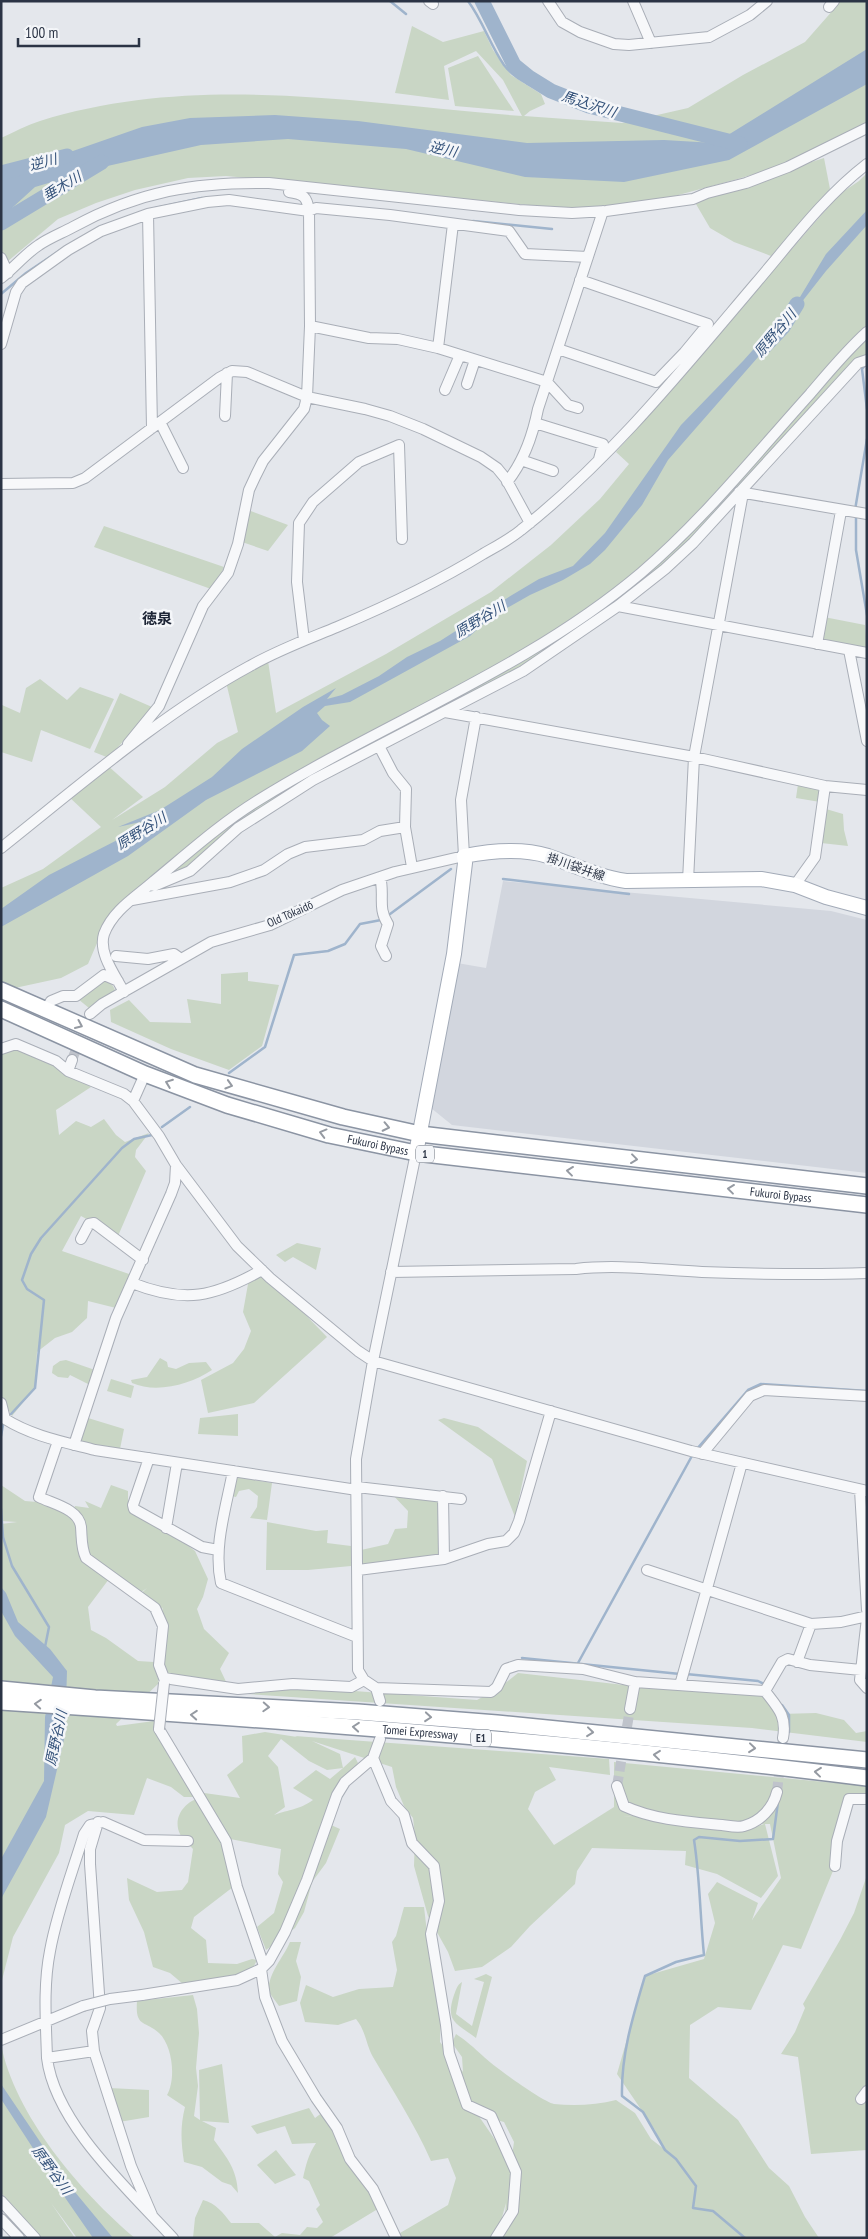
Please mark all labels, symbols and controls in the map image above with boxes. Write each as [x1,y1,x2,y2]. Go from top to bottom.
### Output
scale bar [18,15,139,47]
text: 100 m [25,23,58,42]
water label: 馬込沢川 [560,87,620,122]
water label: 逆川 [427,137,461,161]
water label: 逆川 [27,149,61,174]
water label: 垂木川 [39,166,86,205]
water label: 原野谷川 [750,304,801,360]
water label: 原野谷川 [451,596,510,641]
district label: 徳泉 [142,609,172,628]
water label: 原野谷川 [112,807,171,853]
street label: 掛川袋井線 [545,850,607,883]
street label: Old Tōkaidō [264,897,315,930]
one-way arrow [74,1018,83,1029]
one-way arrow [165,1079,173,1089]
one-way arrow [224,1079,233,1089]
one-way arrow [382,1121,391,1132]
one-way arrow [319,1128,328,1139]
street label: Fukuroi Bypass [346,1131,410,1158]
road number: 1 [416,1146,434,1162]
one-way arrow [630,1153,638,1164]
one-way arrow [566,1166,574,1177]
one-way arrow [727,1184,735,1195]
street label: Fukuroi Bypass [749,1184,813,1206]
one-way arrow [34,1699,42,1710]
one-way arrow [262,1701,270,1712]
water label: 原野谷川 [41,1707,71,1767]
one-way arrow [189,1709,197,1720]
one-way arrow [425,1711,433,1722]
street label: Tomei Expressway [382,1721,459,1743]
one-way arrow [351,1722,359,1733]
one-way arrow [586,1726,594,1737]
road number: E1 [471,1730,491,1746]
one-way arrow [748,1742,756,1753]
one-way arrow [652,1750,660,1761]
one-way arrow [814,1767,822,1778]
water label: 原野谷川 [28,2142,77,2200]

